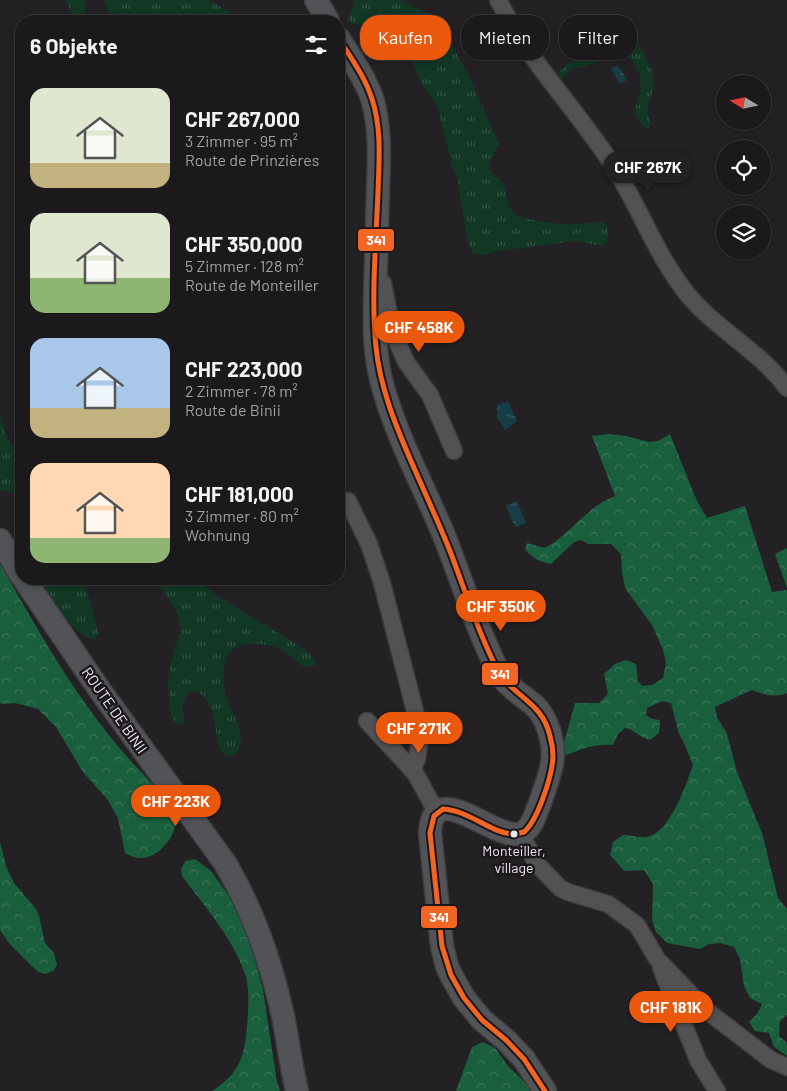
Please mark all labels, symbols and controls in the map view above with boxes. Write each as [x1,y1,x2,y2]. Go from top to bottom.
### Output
chip: Kaufen [360,15,451,60]
chip: Mieten [461,15,549,60]
chip: Filter [559,15,637,60]
icon: filters [302,31,330,59]
text: 6 Objekte [30,33,118,58]
north arrow [716,75,771,130]
map controls [716,75,771,260]
text: CHF 267,000 [185,106,300,131]
icon: home [70,108,130,168]
text: 3 Zimmer · 95 m² [185,131,298,150]
button: locate [716,140,771,195]
text: Route de Prinzières [185,150,319,169]
pin: CHF 267K [596,150,700,193]
text: CHF 267K [614,157,682,176]
button: layers [716,205,771,260]
line badge: 341 [357,228,395,252]
text: CHF 350,000 [185,231,302,256]
text: 341 [366,231,386,248]
icon: home [70,233,130,293]
text: 5 Zimmer · 128 m² [185,256,304,275]
text: Route de Monteiller [185,275,319,294]
pin: CHF 458K [367,310,471,353]
text: CHF 458K [385,317,453,336]
text: CHF 223,000 [185,356,302,381]
icon: home [70,358,130,418]
text: 2 Zimmer · 78 m² [185,381,298,400]
text: Route de Binii [185,400,281,419]
text: CHF 181,000 [185,481,294,506]
icon: home [70,483,130,543]
text: 3 Zimmer · 80 m² [185,506,299,525]
text: Wohnung [185,525,250,544]
pin: CHF 350K [449,590,553,632]
text: CHF 350K [467,596,535,615]
line badge: 341 [481,662,519,686]
street label: ROUTE DE BINII [79,663,151,757]
text: 341 [490,665,510,682]
pin: CHF 271K [367,712,471,754]
text: CHF 271K [387,718,451,737]
pin: CHF 223K [124,784,228,827]
text: CHF 223K [142,791,210,810]
marker: Monteiller, village [509,829,519,839]
place label: Monteiller, village [482,842,546,876]
line badge: 341 [420,905,458,929]
text: 341 [429,908,449,925]
pin: CHF 181K [619,990,723,1033]
text: CHF 181K [640,997,702,1016]

